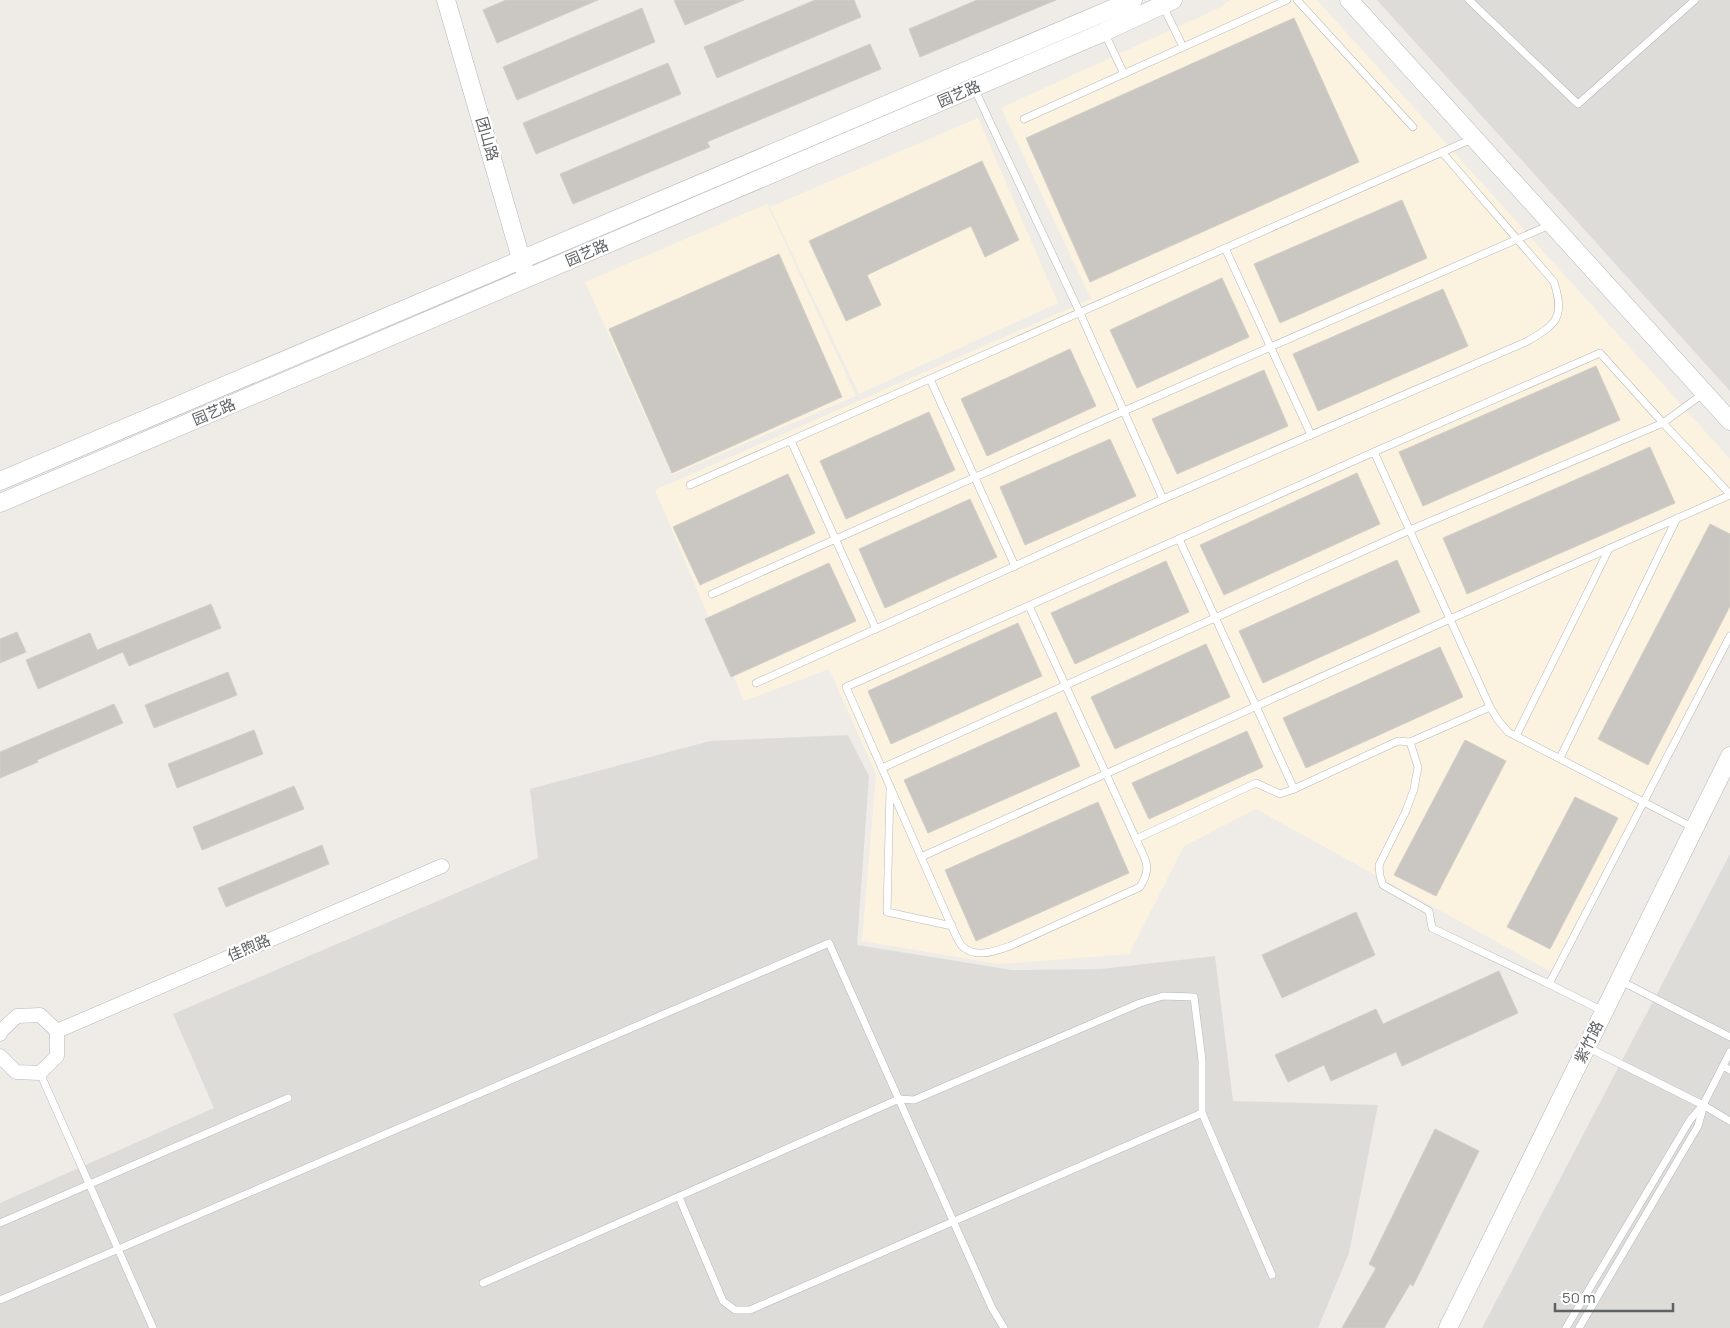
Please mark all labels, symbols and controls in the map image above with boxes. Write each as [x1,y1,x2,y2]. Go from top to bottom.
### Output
street label: 园艺路 [934,75,984,112]
street label: 团山路 [471,114,504,163]
street label: 园艺路 [562,234,612,271]
street label: 园艺路 [189,393,239,430]
street label: 佳煦路 [224,929,274,966]
street label: 紫竹路 [1569,1017,1608,1067]
scale bar [1555,1280,1672,1312]
text: 50 m [1562,1287,1596,1308]

